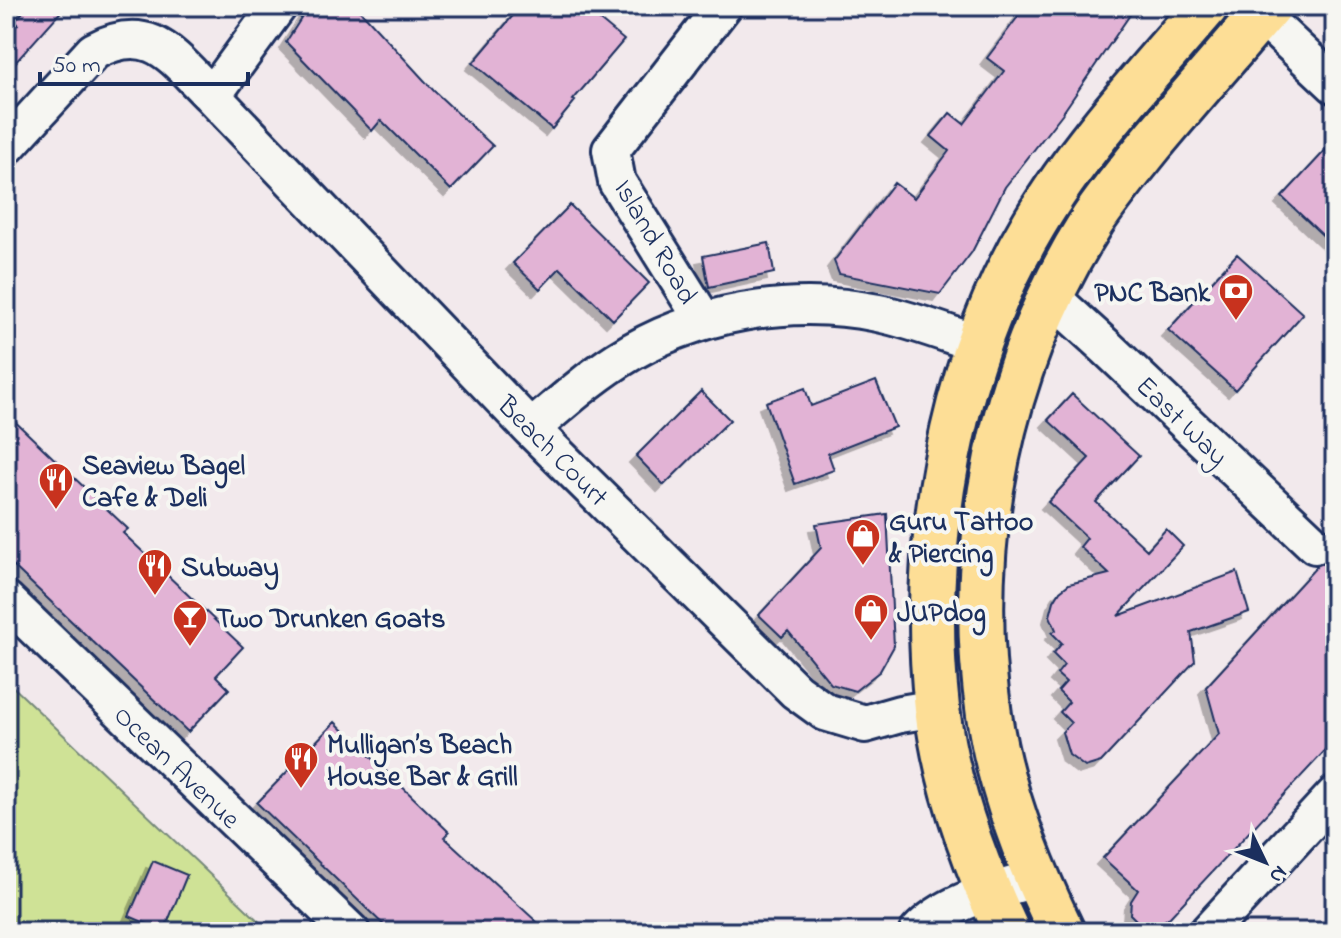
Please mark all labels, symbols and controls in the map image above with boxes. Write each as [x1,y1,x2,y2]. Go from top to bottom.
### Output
scale bar [40,36,248,86]
text: 50 m [52,49,101,84]
street label: Island Road [602,173,706,313]
bank icon: PNC Bank [1217,272,1255,322]
place label: PNC Bank [1094,274,1211,315]
street label: East Way [1125,368,1236,477]
street label: Beach Court [486,387,617,518]
place label: Seaview Bagel Cafe & Deli [82,447,246,520]
restaurant icon: Seaview Bagel Cafe & Deli [37,461,75,511]
place label: Guru Tattoo & Piercing [888,503,1033,577]
shop icon: Guru Tattoo & Piercing [844,517,882,567]
restaurant icon: Subway [136,547,174,597]
place label: Subway [181,549,279,590]
shop icon: JUPdog [852,592,890,642]
place label: JUPdog [897,594,986,636]
bar icon: Two Drunken Goats [171,598,209,648]
place label: Two Drunken Goats [216,600,446,641]
street label: Ocean Avenue [103,697,249,840]
place label: Mulligan’s Beach House Bar & Grill [327,726,518,799]
restaurant icon: Mulligan’s Beach House Bar & Grill [282,740,320,790]
north arrow [1225,822,1305,902]
text: N [1261,857,1294,890]

